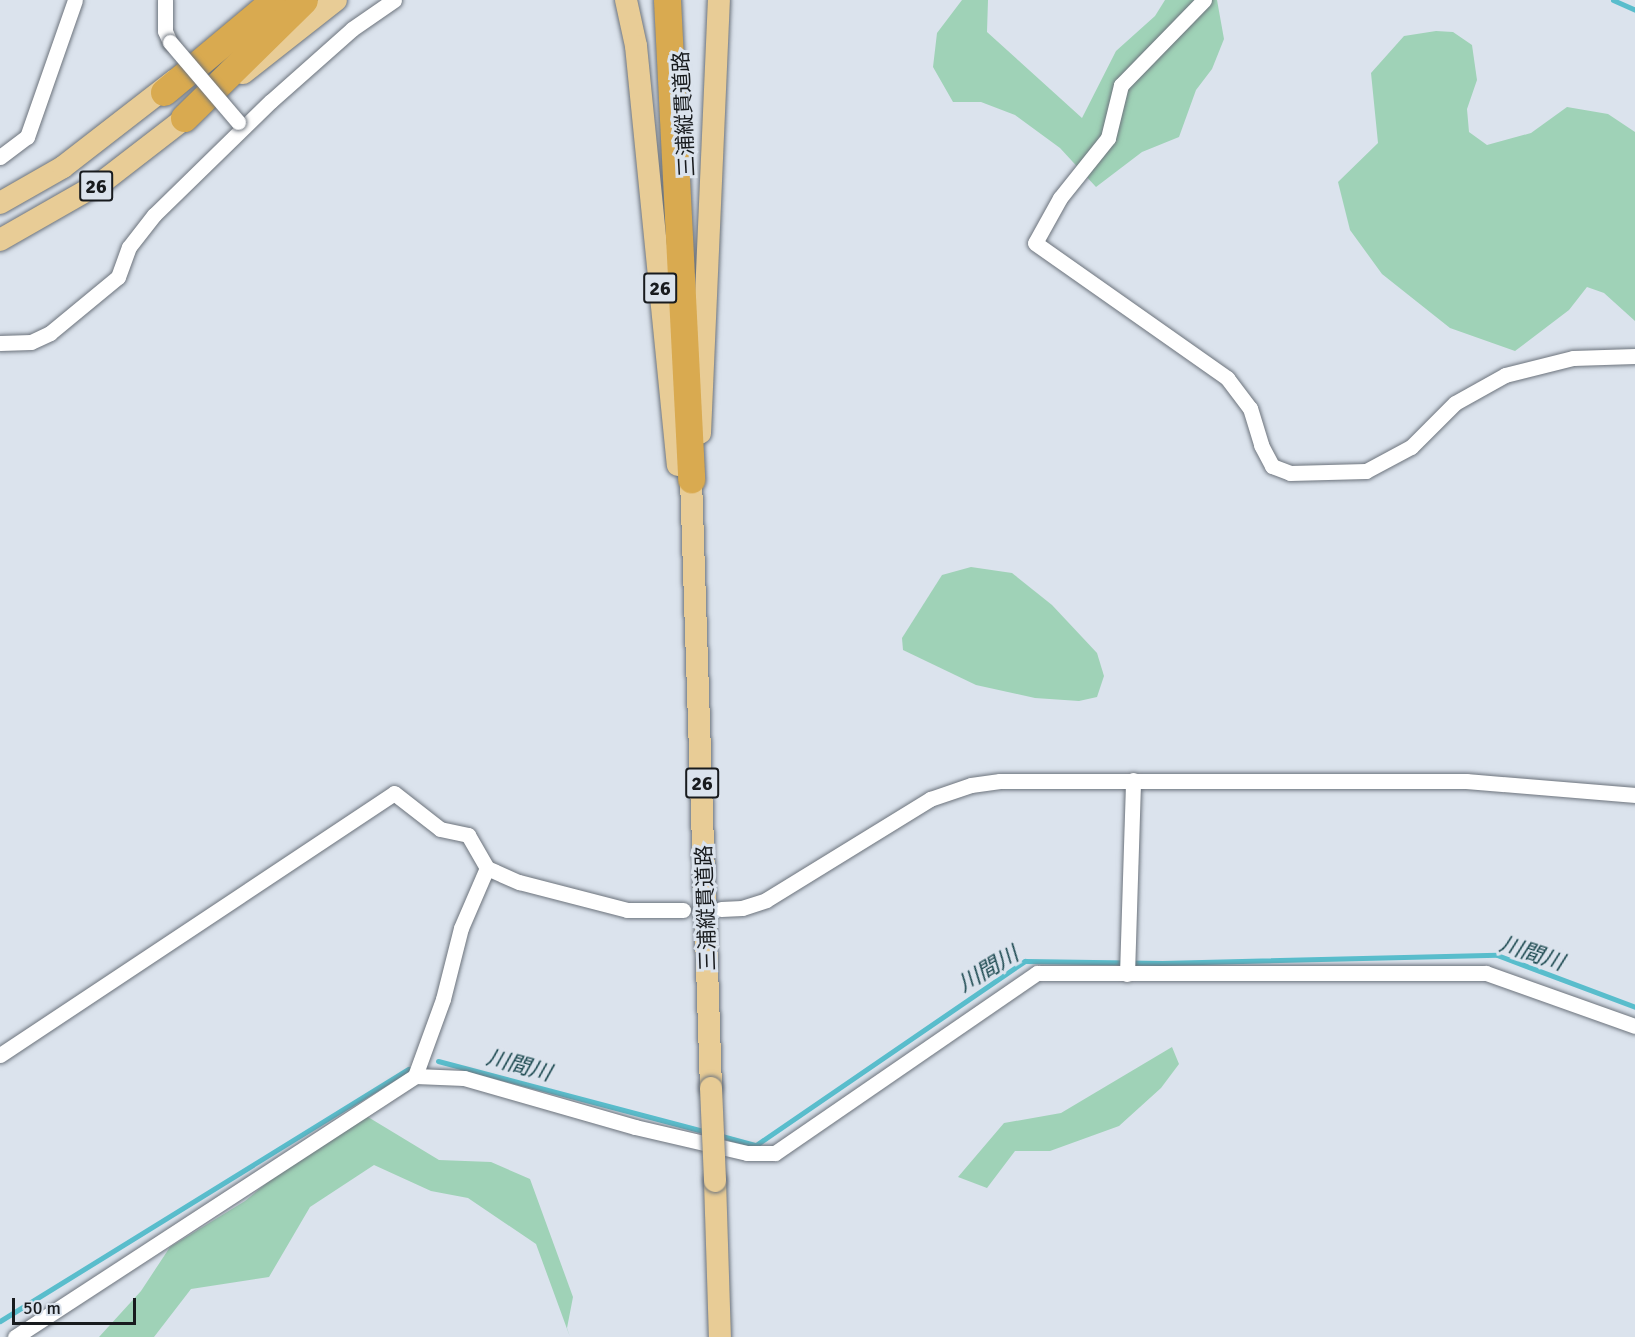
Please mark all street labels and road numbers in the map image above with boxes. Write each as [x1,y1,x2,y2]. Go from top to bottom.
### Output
street label: 三浦縦貫道路 [668,50,700,178]
road number: 26 [78,169,114,203]
road number: 26 [642,271,678,305]
road number: 26 [684,766,720,800]
street label: 三浦縦貫道路 [691,845,721,971]

